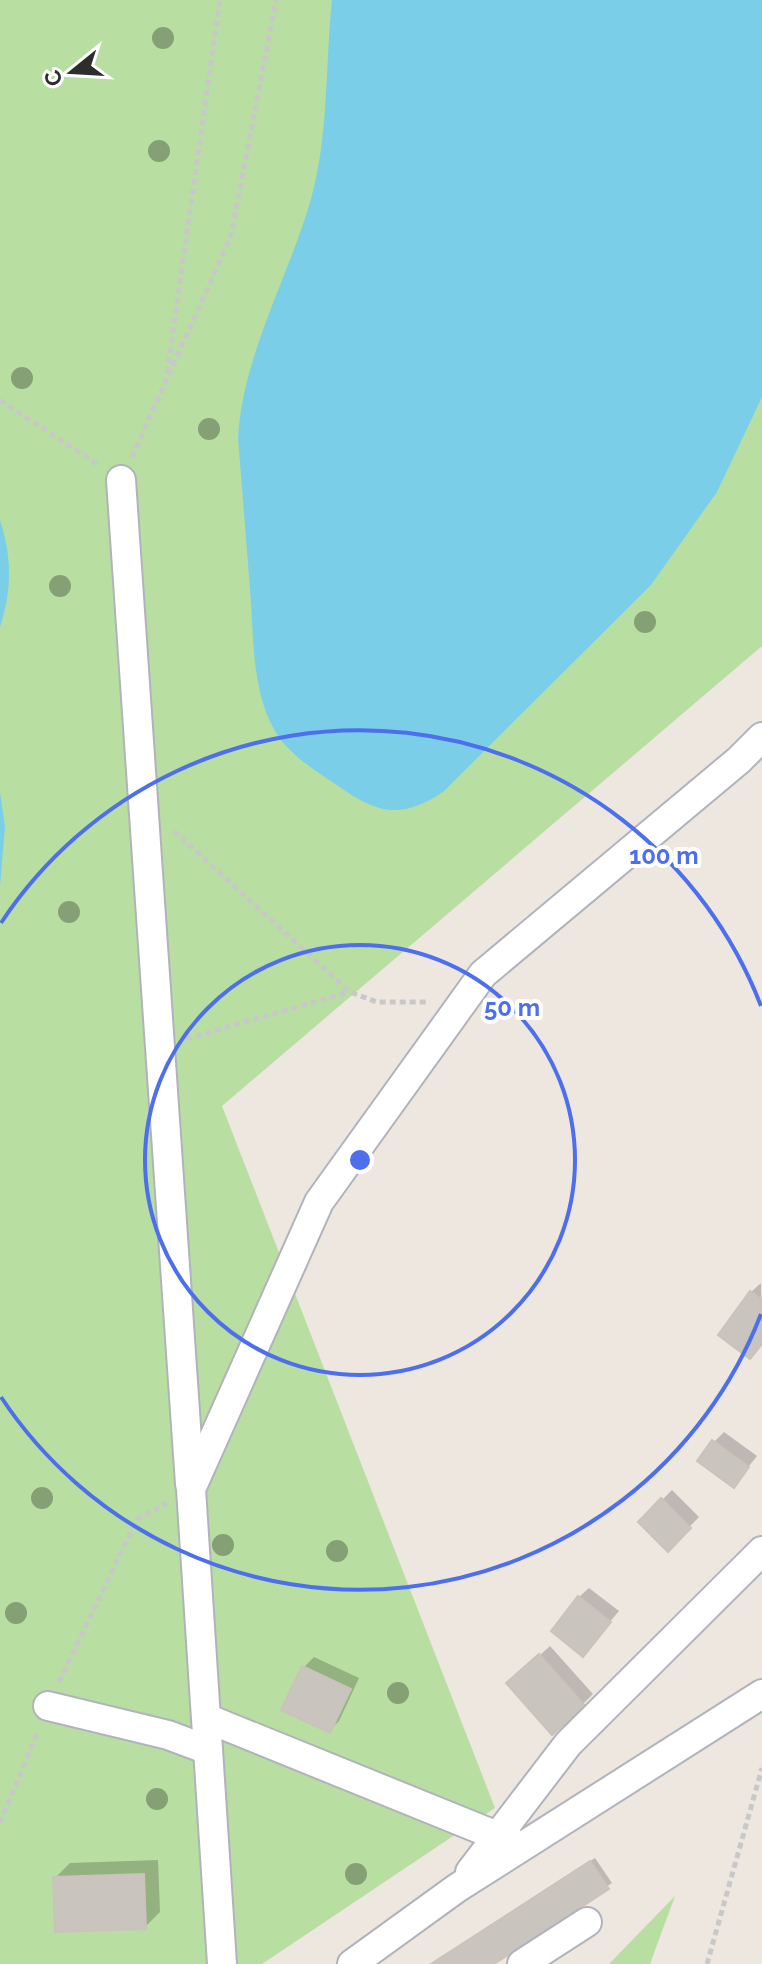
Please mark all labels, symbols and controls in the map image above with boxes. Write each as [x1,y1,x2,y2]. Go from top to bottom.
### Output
north arrow [32,32,112,112]
text: С [38,67,68,89]
text: 100 m [629,841,699,870]
text: 50 m [484,993,540,1022]
centre of rings [346,1146,374,1174]

